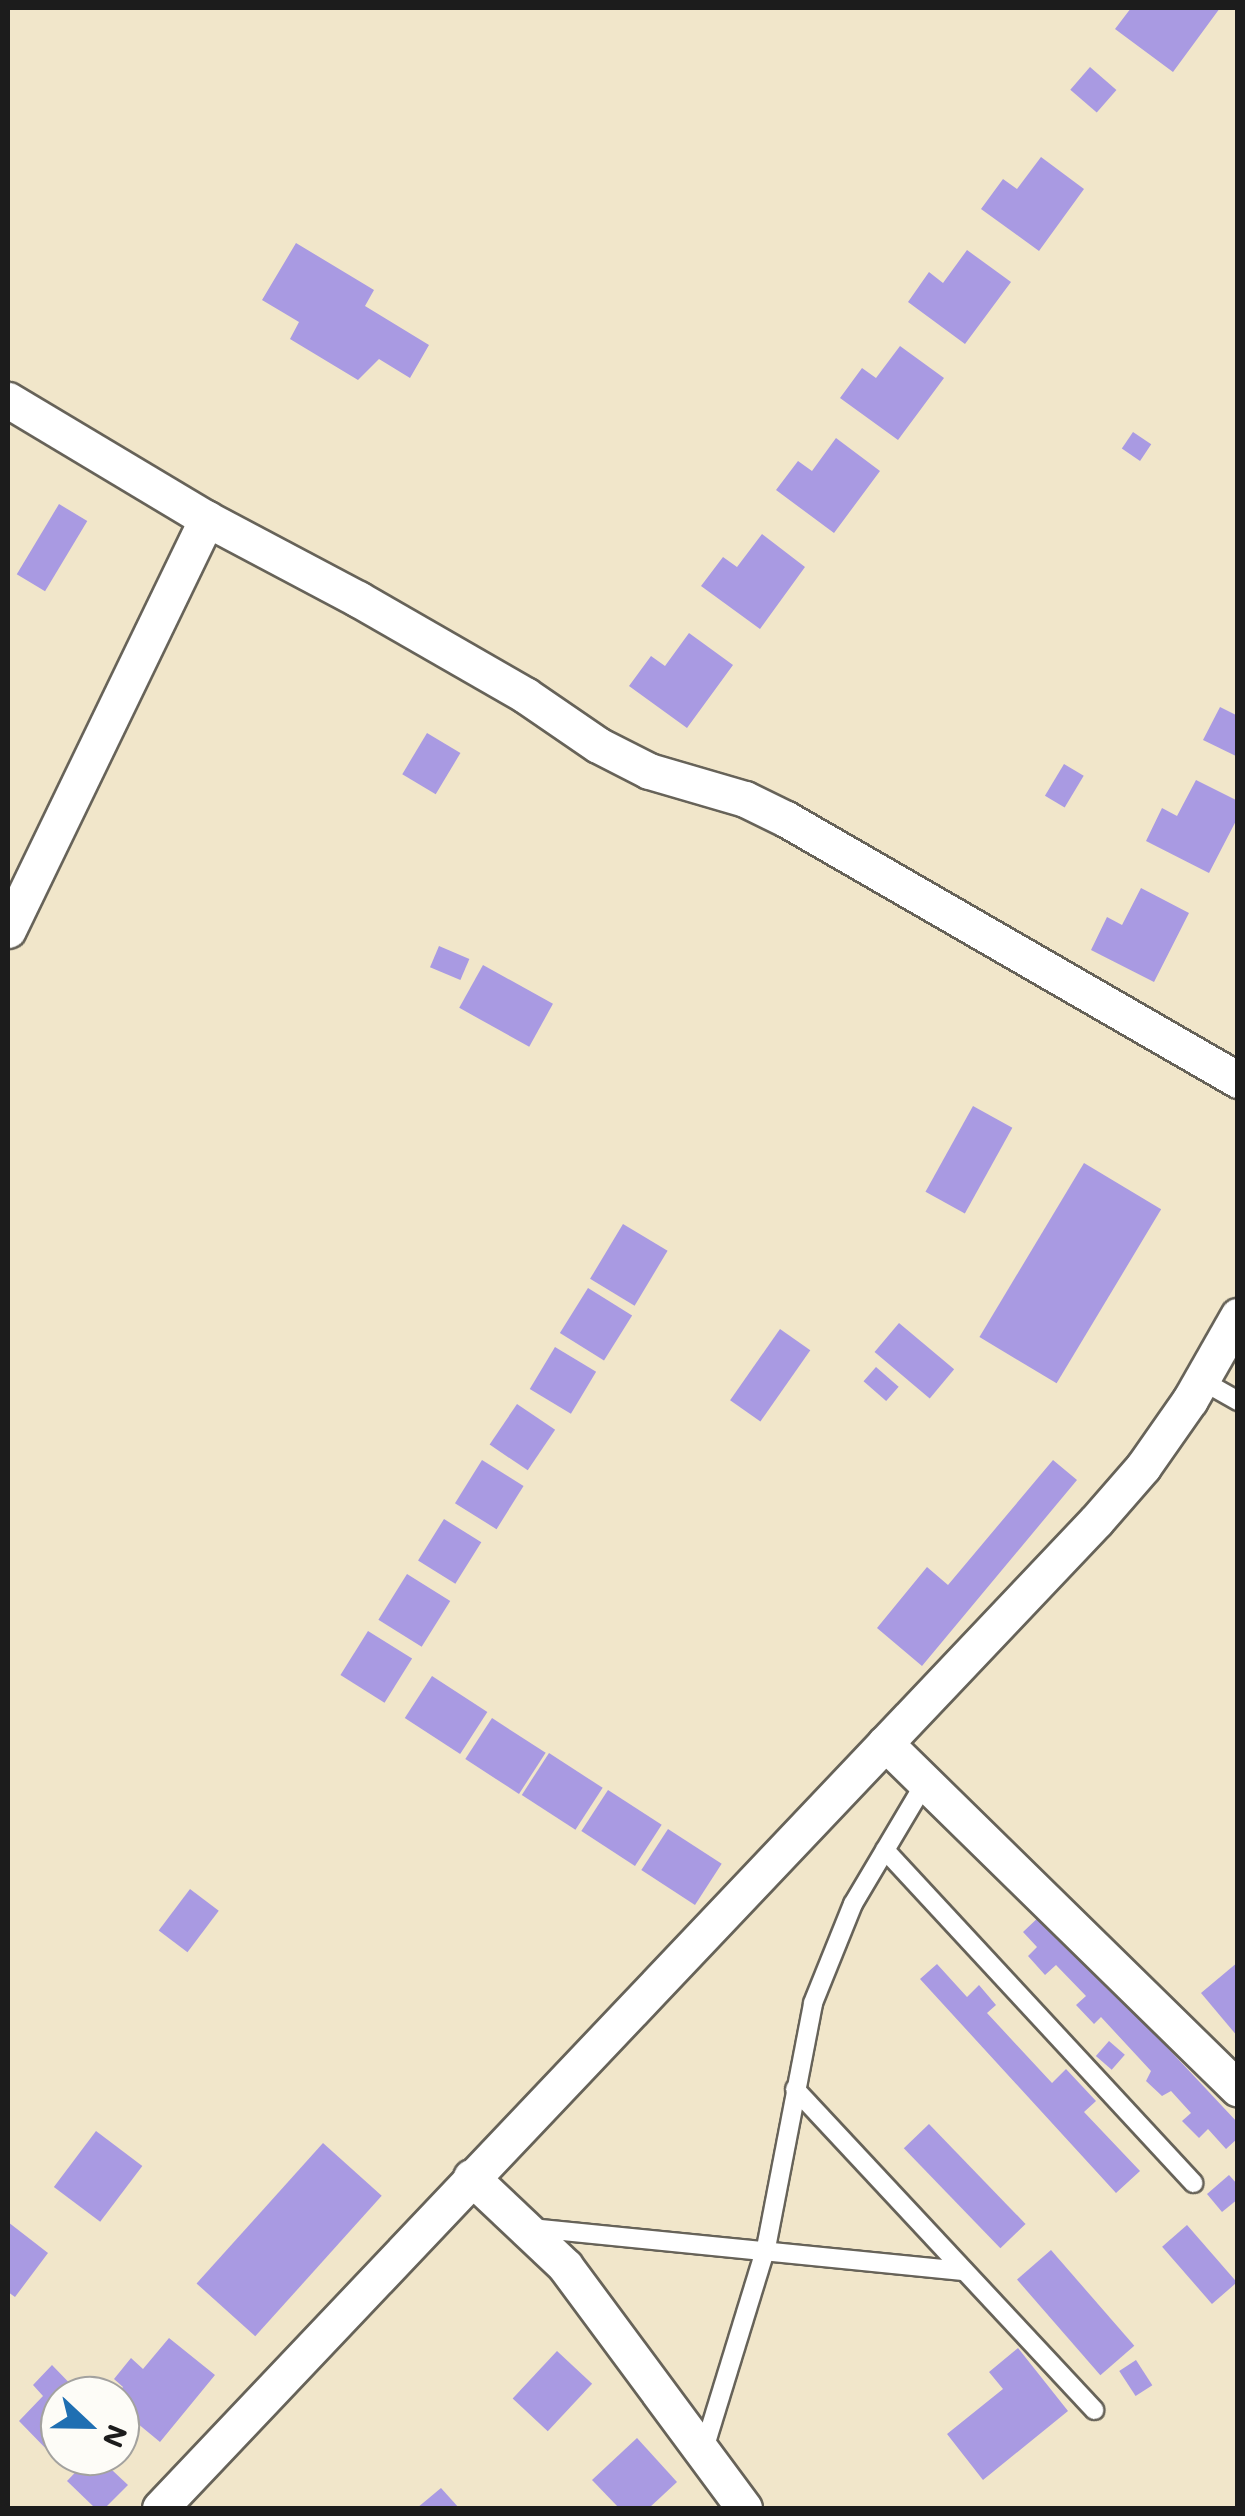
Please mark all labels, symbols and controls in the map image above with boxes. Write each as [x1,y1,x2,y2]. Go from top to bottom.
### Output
north arrow [40,2376,140,2476]
text: N [95,2420,137,2453]

